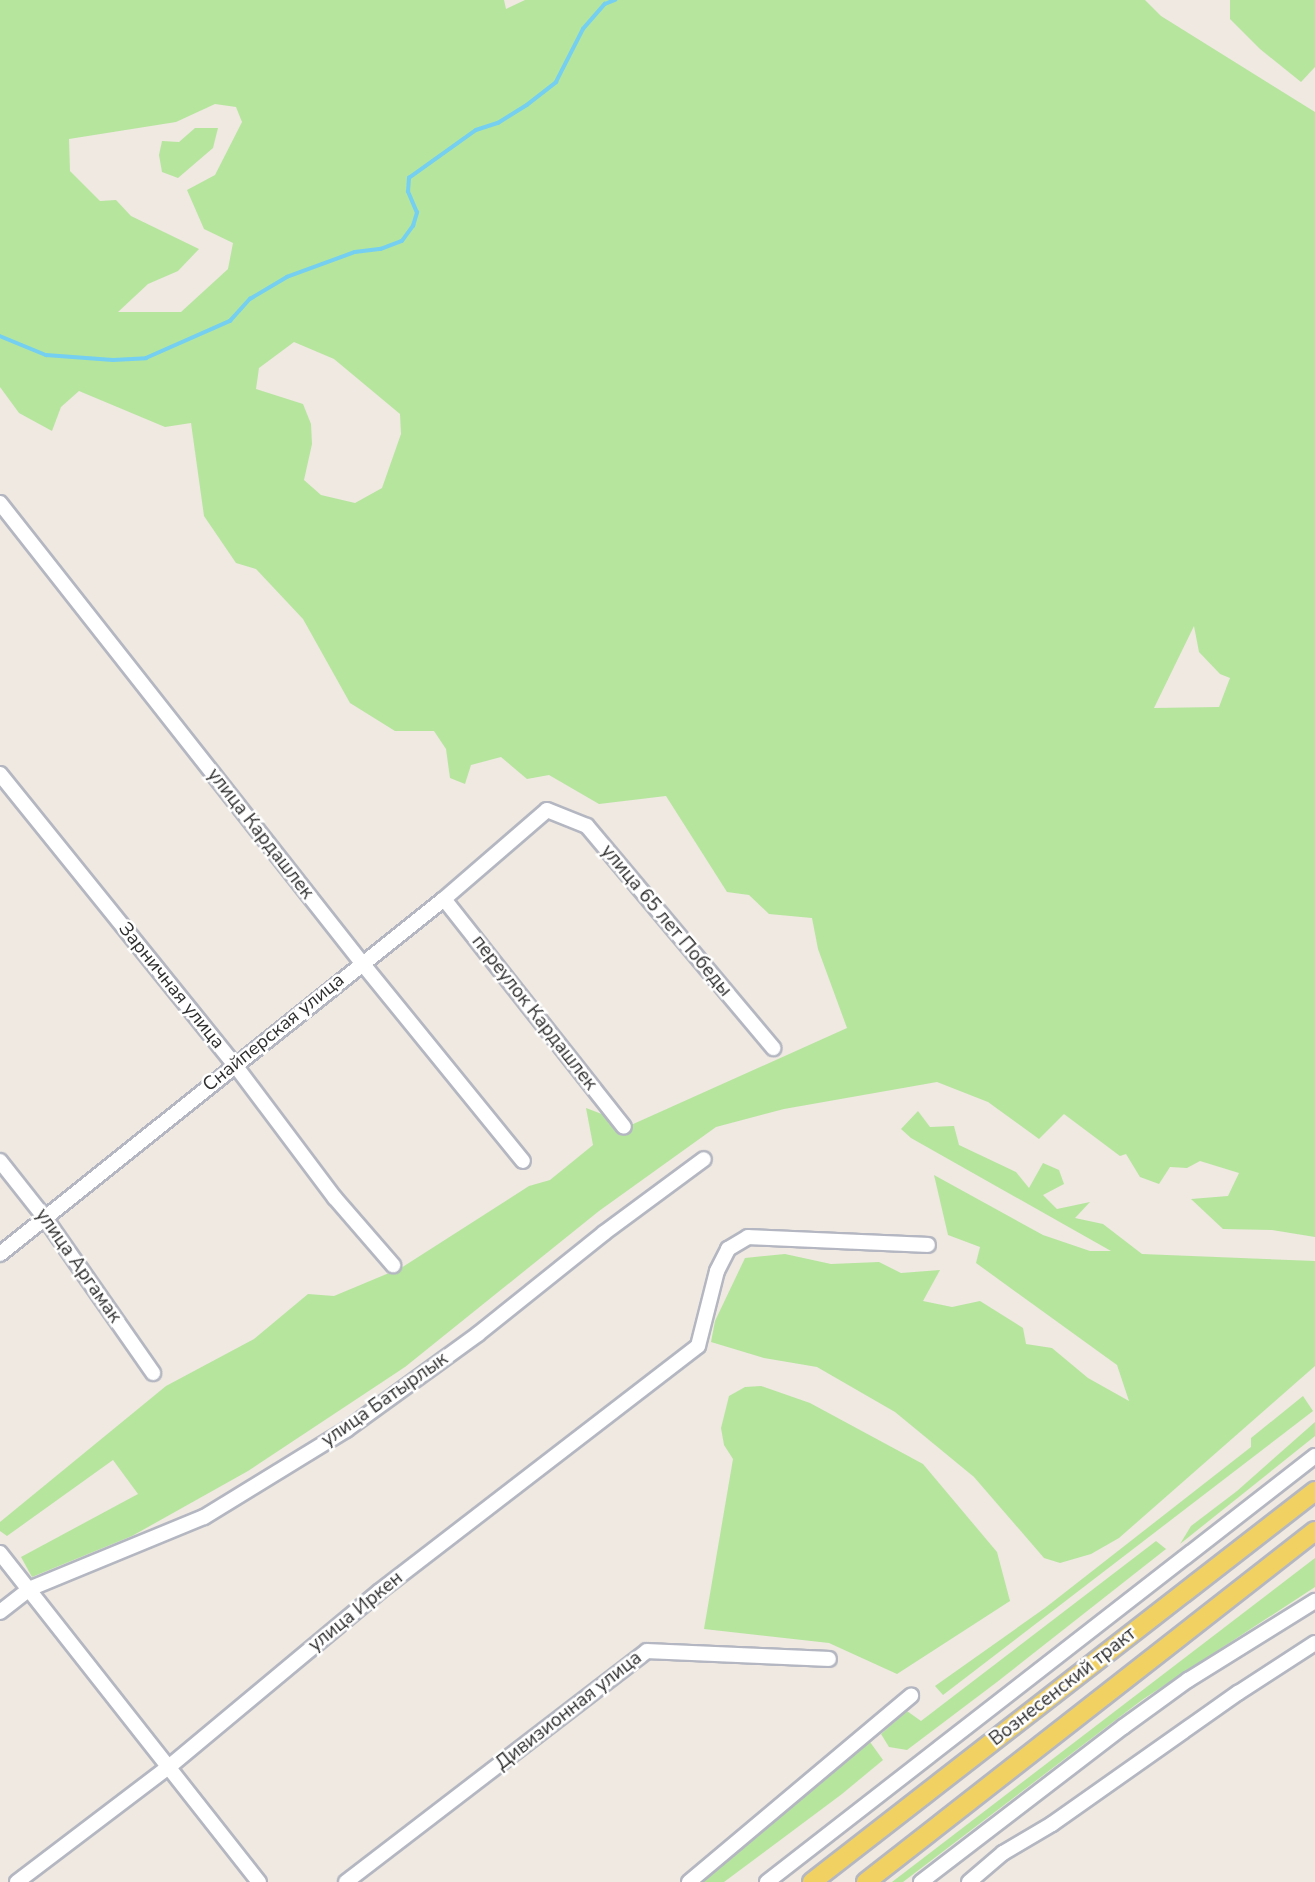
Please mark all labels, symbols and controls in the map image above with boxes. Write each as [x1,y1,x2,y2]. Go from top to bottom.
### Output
street label: улица Кардашлек [202,764,318,904]
street label: улица 65 лет Победы [596,840,736,1002]
street label: Зарничная улица [113,918,229,1054]
street label: переулок Кардашлек [466,931,602,1095]
street label: Снайперская улица [199,969,349,1097]
street label: улица Аргамак [30,1204,126,1328]
street label: улица Батырлык [318,1348,452,1452]
street label: улица Иркен [304,1567,408,1657]
street label: Вознесенский тракт [985,1623,1141,1751]
street label: Дивизионная улица [491,1647,647,1775]

